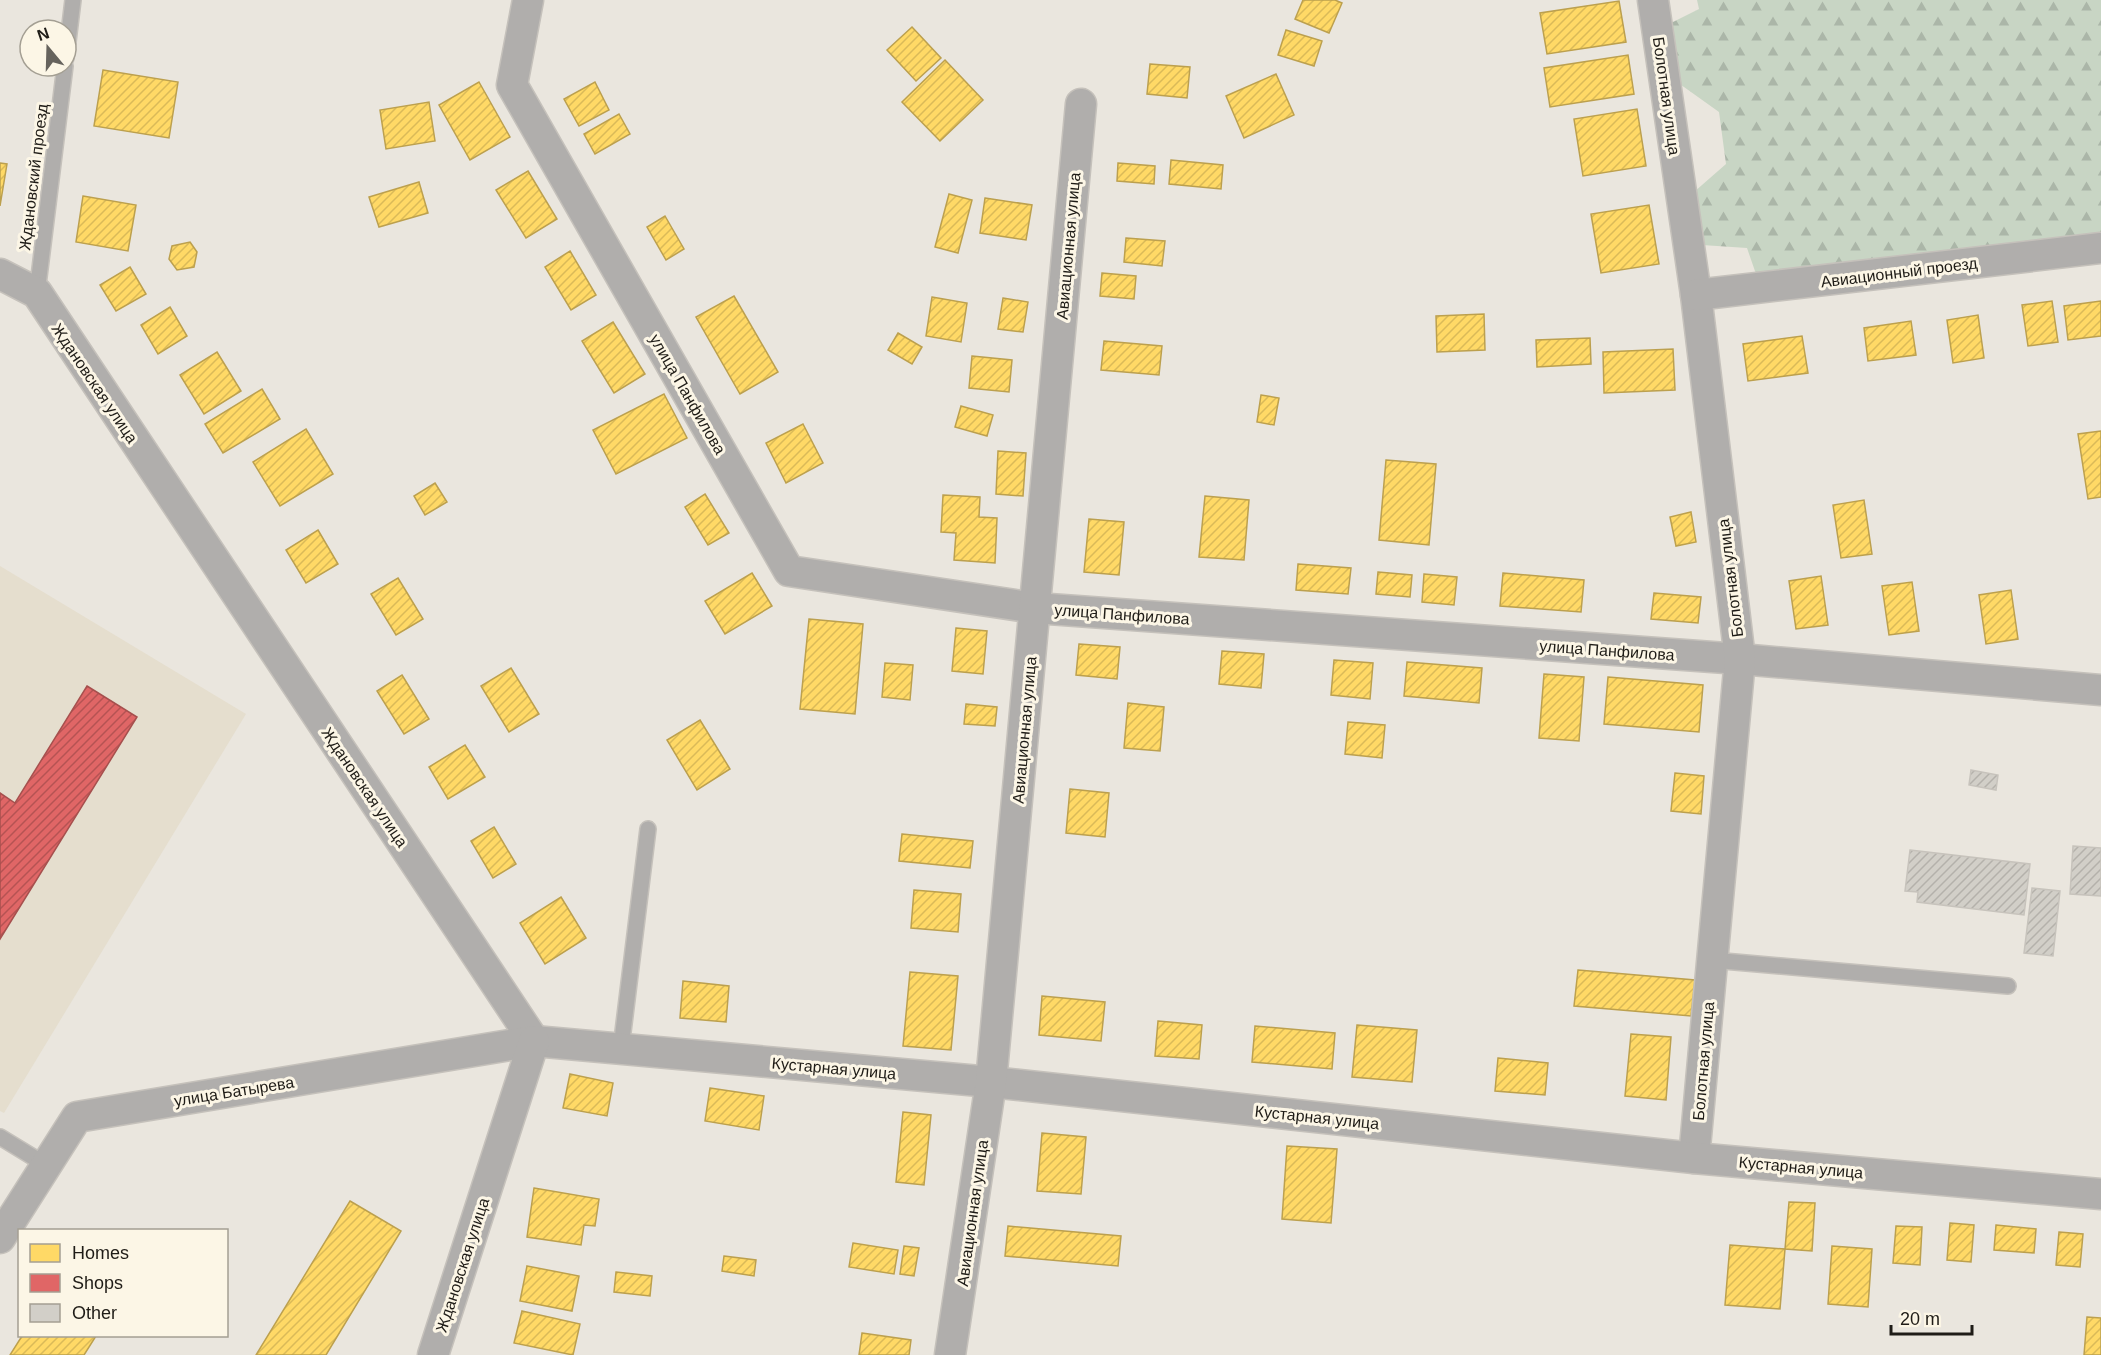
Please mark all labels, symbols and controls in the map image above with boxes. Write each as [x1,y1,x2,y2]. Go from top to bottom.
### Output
north arrow [18,18,78,78]
text: N [35,24,52,44]
street label: Болотная улица [1650,36,1683,156]
street label: Ждановский проезд [16,102,51,251]
street label: Авиационная улица [1054,172,1083,320]
street label: Авиационный проезд [1820,254,1979,291]
street label: Ждановская улица [48,320,141,446]
street label: улица Панфилова [646,331,729,457]
street label: Болотная улица [1715,518,1746,638]
street label: улица Панфилова [1054,601,1190,628]
street label: улица Панфилова [1539,637,1675,664]
street label: Авиационная улица [1010,656,1039,804]
street label: Ждановская улица [318,724,411,850]
street label: Болотная улица [1690,1001,1717,1121]
street label: Кустарная улица [771,1055,897,1082]
street label: улица Батырева [173,1074,295,1109]
street label: Кустарная улица [1254,1103,1380,1132]
street label: Авиационная улица [954,1139,991,1287]
street label: Кустарная улица [1738,1154,1864,1181]
street label: Ждановская улица [433,1196,492,1335]
legend [18,1229,228,1337]
text: Homes [72,1243,129,1263]
text: Shops [72,1273,123,1293]
scale bar [1891,1298,1972,1336]
text: Other [72,1303,117,1323]
text: 20 m [1900,1309,1940,1329]

